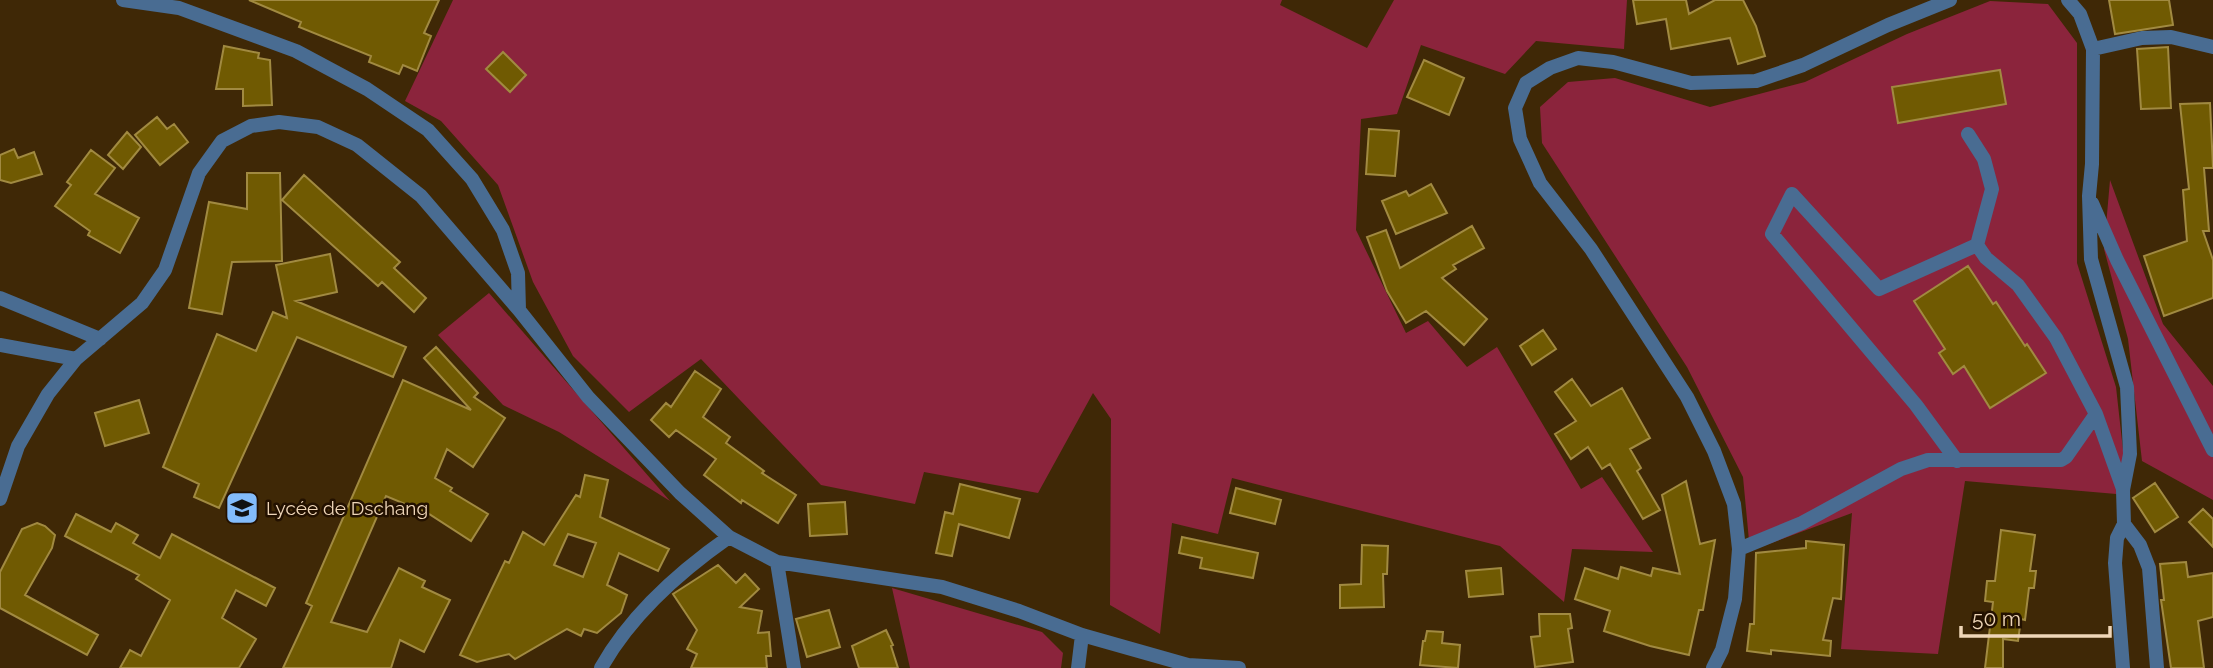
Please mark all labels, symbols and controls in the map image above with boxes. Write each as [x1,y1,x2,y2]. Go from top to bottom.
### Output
school or university icon: Lycée de Dschang [223,489,261,527]
place label: Lycée de Dschang [266,497,428,519]
scale bar [1961,594,2110,638]
text: 50 m [1972,606,2021,631]

